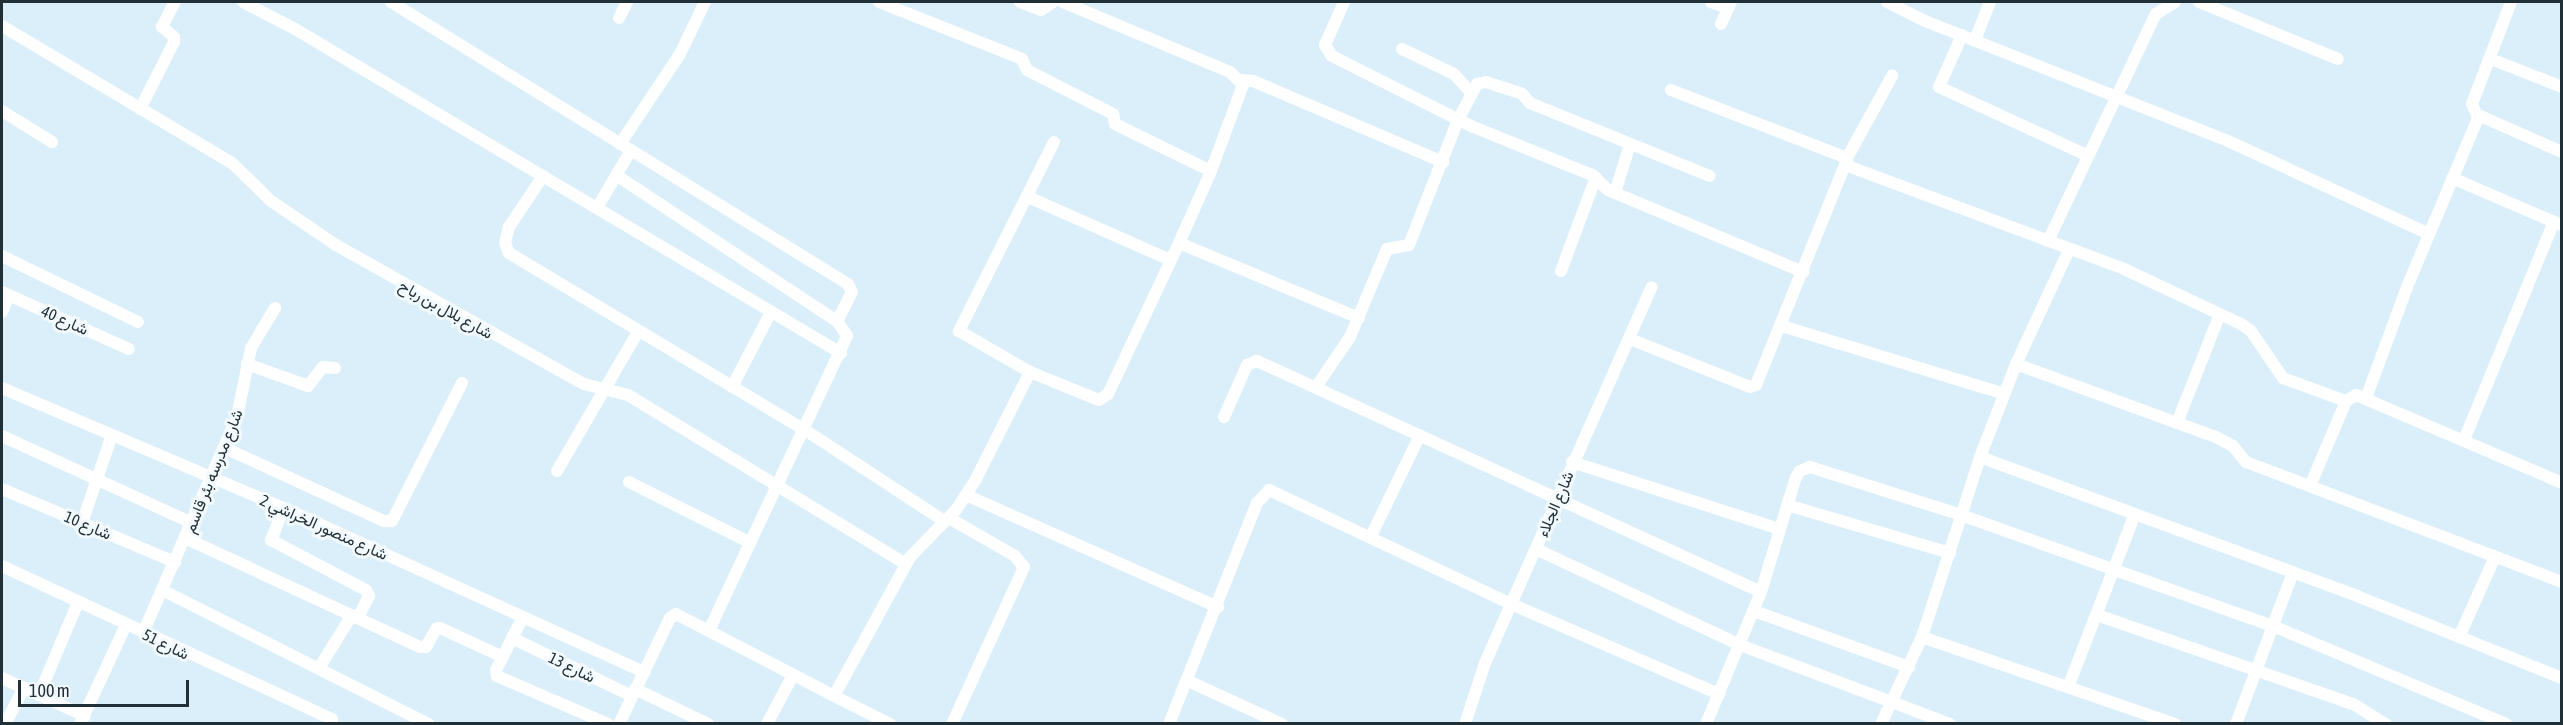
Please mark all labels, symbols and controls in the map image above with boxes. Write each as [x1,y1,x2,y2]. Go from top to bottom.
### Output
street label: شارع بلال بن رباح [396,275,496,343]
street label: شارع 40 [39,301,91,339]
street label: شارع مدرسه بئر قاسم [179,406,247,536]
street label: شارع الجلاء [1533,468,1577,540]
street label: شارع منصور الخراشي 2 [257,490,391,564]
street label: شارع 10 [62,507,114,543]
street label: شارع 51 [140,625,192,663]
street label: شارع 13 [546,648,598,686]
scale bar [21,668,192,706]
text: 100 m [29,680,70,701]

